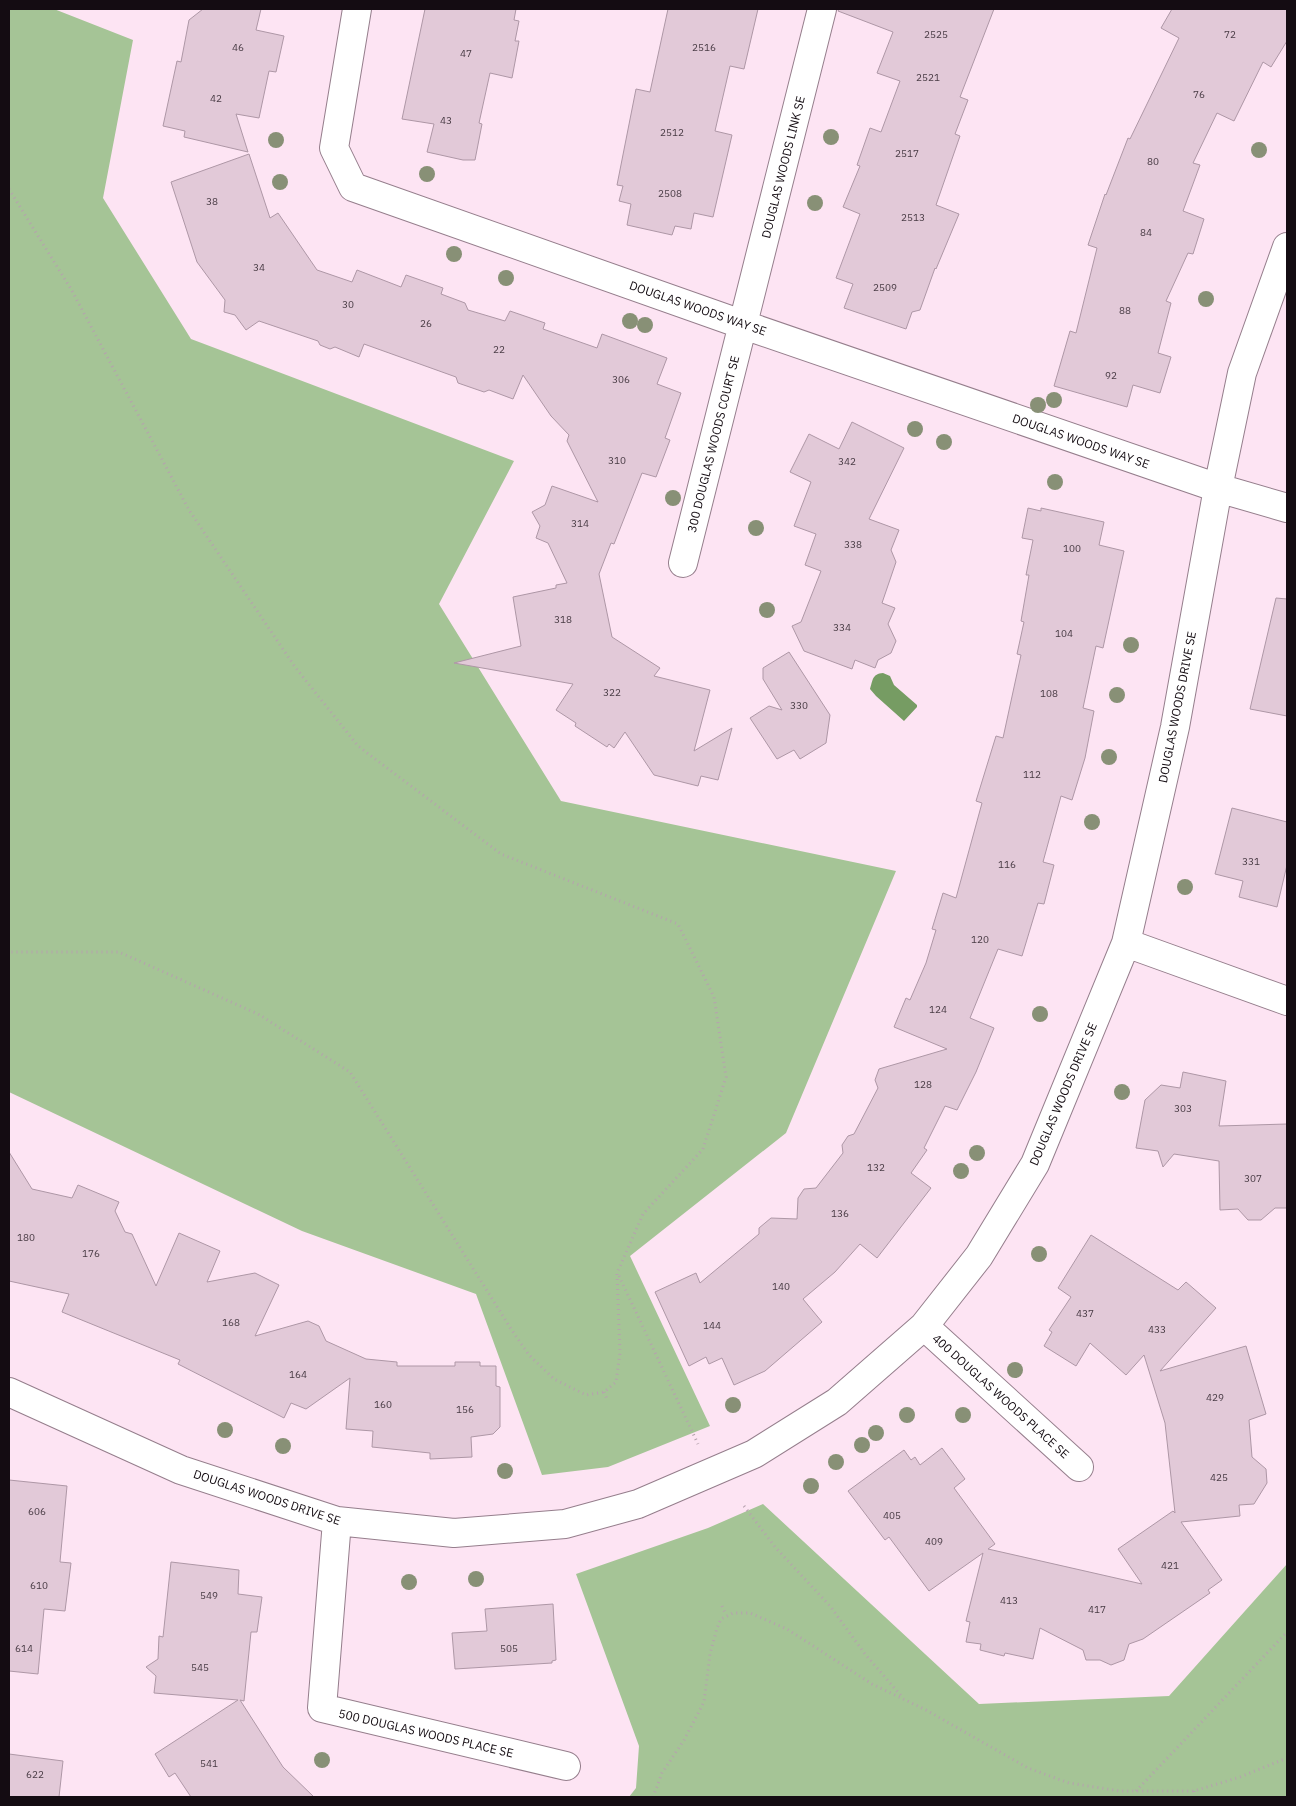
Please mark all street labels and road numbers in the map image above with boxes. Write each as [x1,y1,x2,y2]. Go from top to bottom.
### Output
street label: DOUGLAS WOODS LINK SE [758,94,808,240]
street label: DOUGLAS WOODS WAY SE [628,277,768,339]
street label: 300 DOUGLAS WOODS COURT SE [684,354,742,534]
street label: DOUGLAS WOODS WAY SE [1011,410,1151,472]
street label: DOUGLAS WOODS DRIVE SE [1155,630,1199,784]
street label: DOUGLAS WOODS DRIVE SE [1026,1020,1100,1168]
street label: 400 DOUGLAS WOODS PLACE SE [929,1331,1073,1461]
street label: DOUGLAS WOODS DRIVE SE [191,1466,343,1528]
street label: 500 DOUGLAS WOODS PLACE SE [337,1706,515,1760]

